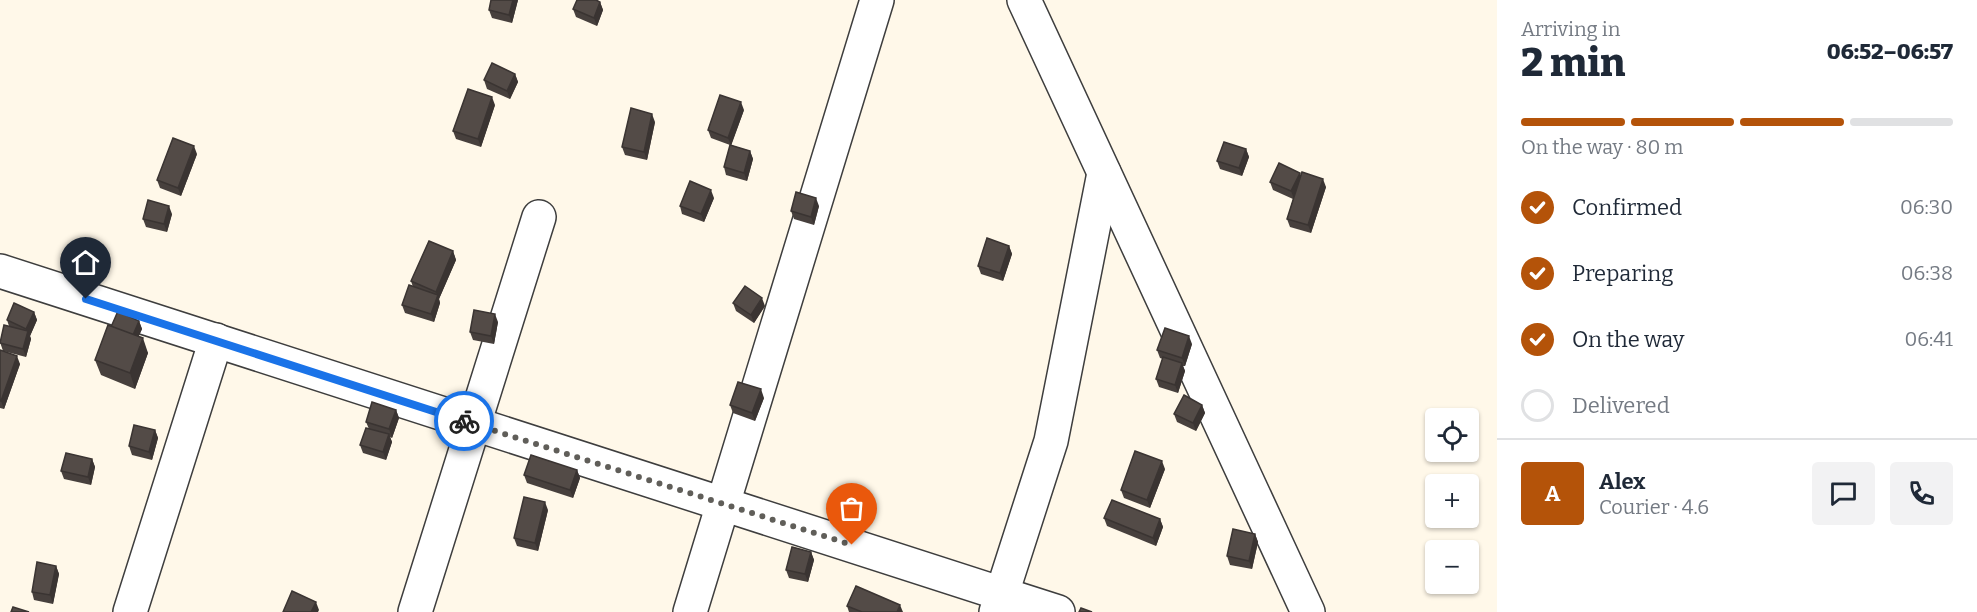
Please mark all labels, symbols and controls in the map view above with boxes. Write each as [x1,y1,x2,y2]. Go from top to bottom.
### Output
text: Arriving in [1521,17,1620,41]
text: 06:52–06:57 [1827,38,1953,65]
text: 2 min [1521,40,1625,86]
text: On the way · 80 m [1521,135,1683,159]
icon: check [1521,191,1554,224]
text: Confirmed [1572,194,1682,221]
text: 06:30 [1900,195,1953,219]
pin [60,237,111,299]
icon: home [69,246,102,279]
icon: check [1521,257,1554,290]
text: Preparing [1572,260,1674,287]
text: 06:38 [1901,261,1953,285]
icon: check [1521,323,1554,356]
text: On the way [1572,326,1684,353]
text: 06:41 [1904,327,1953,351]
courier [434,391,494,451]
text: Delivered [1572,392,1670,419]
icon: bike [448,405,481,438]
map controls [1425,408,1479,594]
button: locate [1425,408,1479,462]
button: chat [1812,462,1875,525]
button: phone [1890,462,1953,525]
text: Alex [1599,468,1645,495]
button: + [1425,474,1479,528]
text: A [1545,480,1560,507]
pin [826,483,877,545]
icon: bag [835,492,868,525]
text: Courier · 4.6 [1599,495,1709,519]
button: − [1425,540,1479,594]

